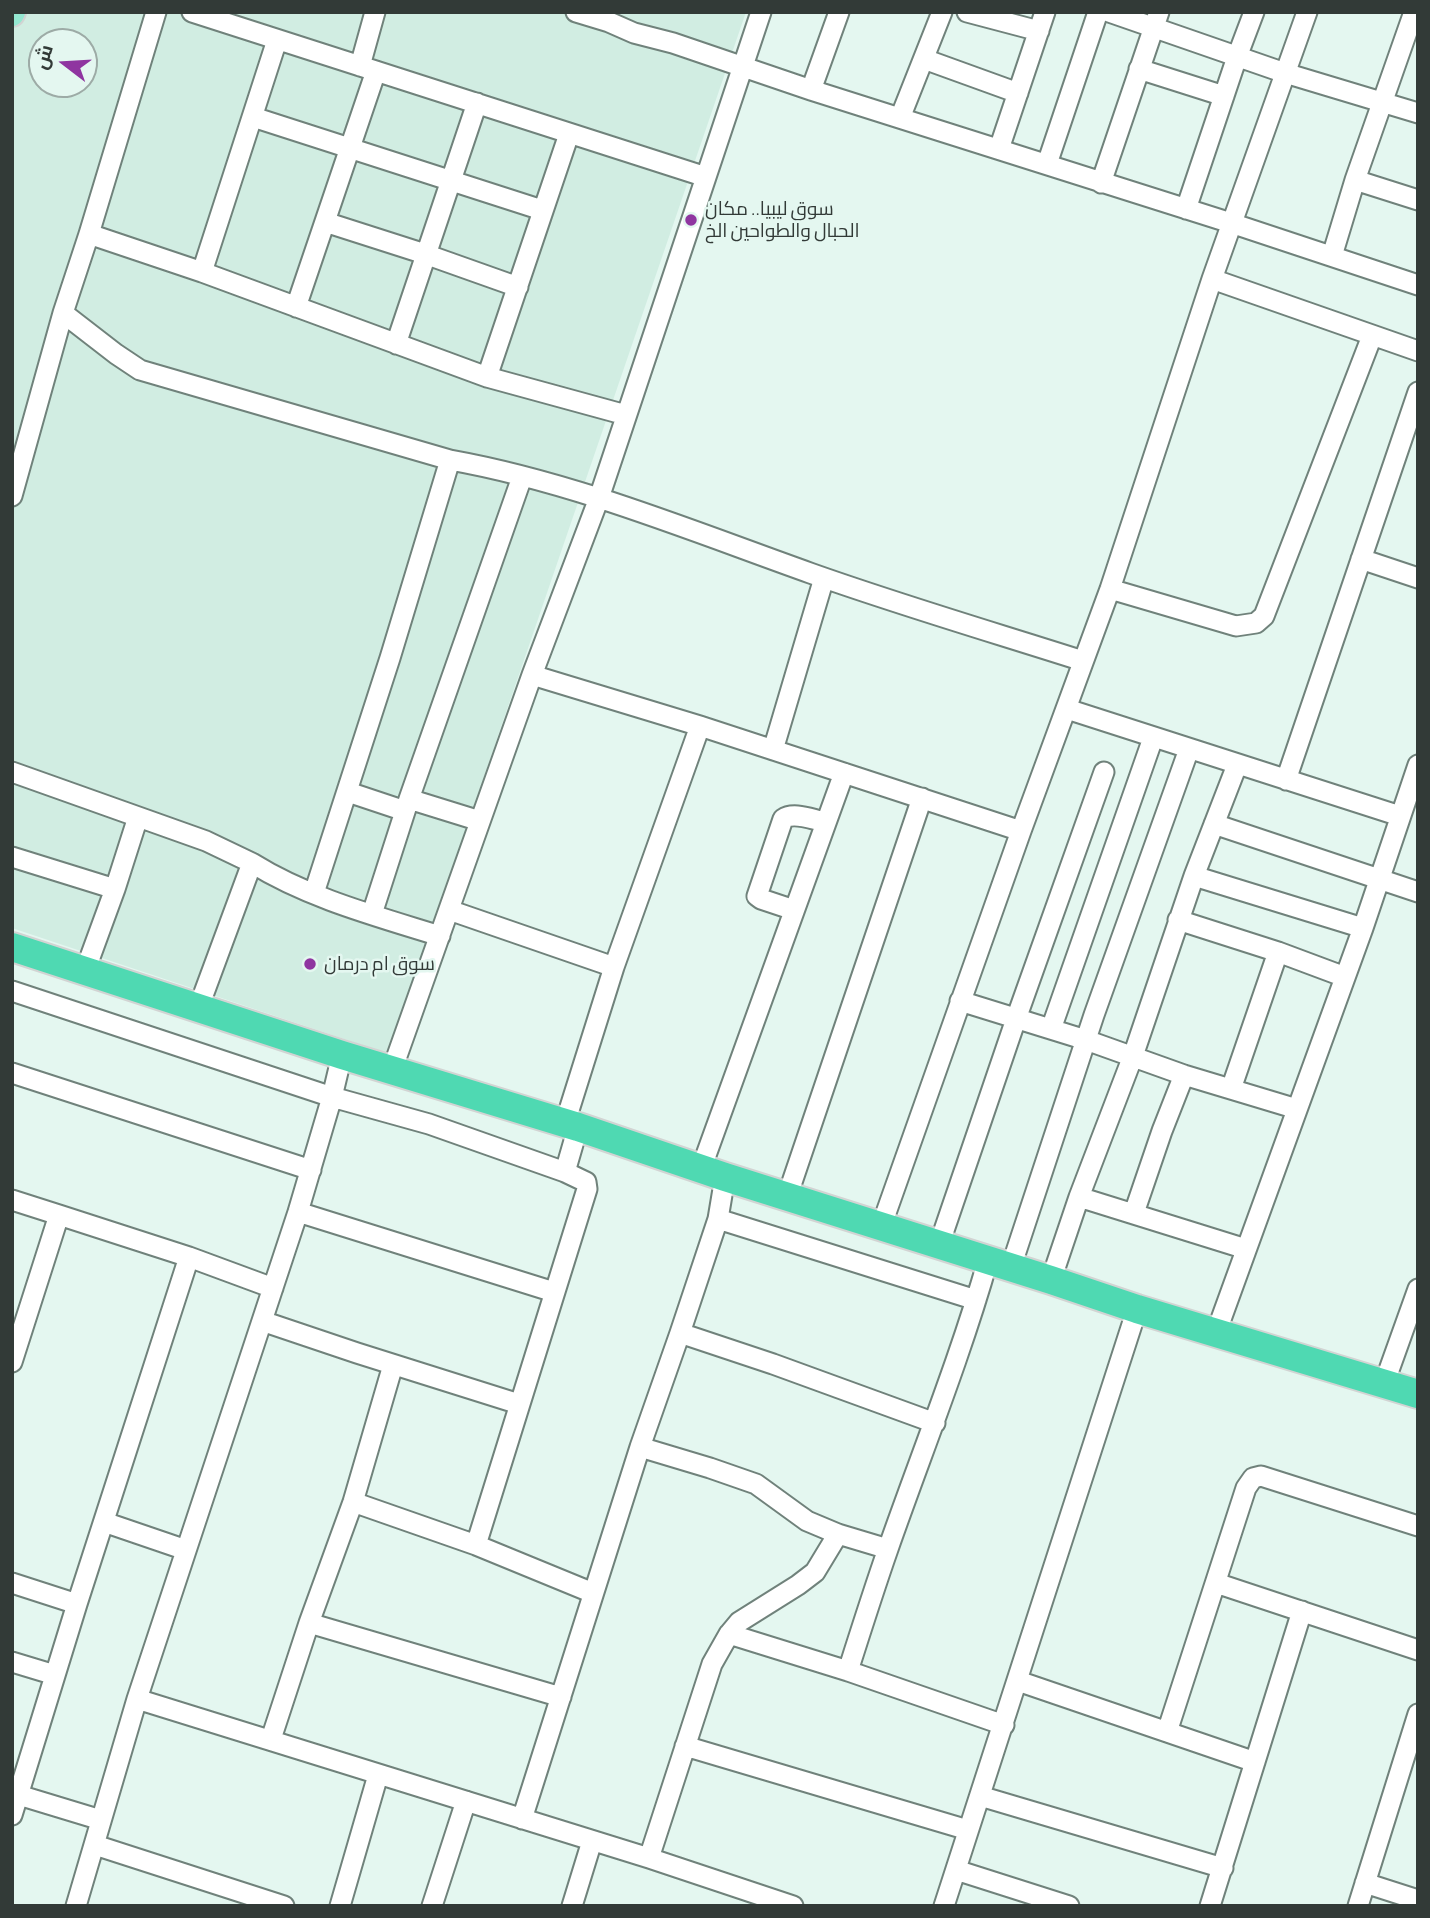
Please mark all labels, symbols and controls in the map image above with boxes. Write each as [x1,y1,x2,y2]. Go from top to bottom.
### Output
north arrow [28,28,98,98]
text: ش [32,43,57,72]
place label: سوق ليبيا.. مكان الحبال والطواحين الخ [705,198,860,242]
marker: سوق ليبيا.. مكان الحبال والطواحين الخ [683,212,699,228]
place label: سوق ام درمان [324,953,435,975]
marker: سوق ام درمان [302,956,318,972]

